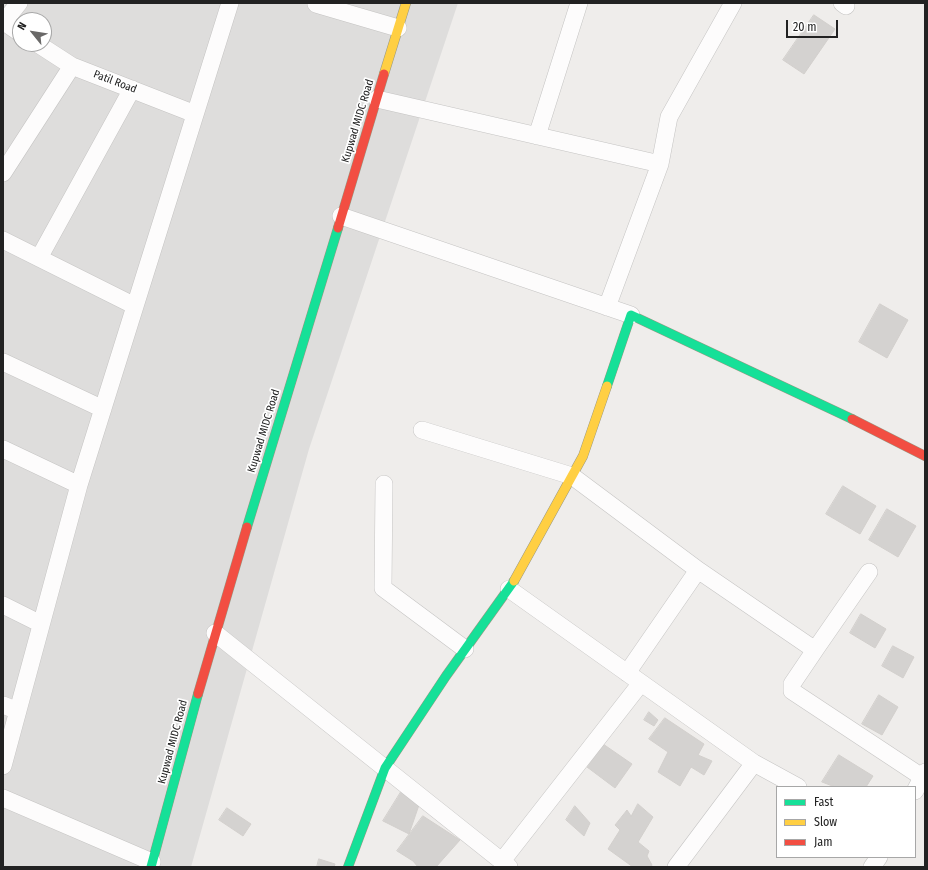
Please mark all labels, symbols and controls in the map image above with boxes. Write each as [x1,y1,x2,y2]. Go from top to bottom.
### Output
north arrow [12,12,52,52]
scale bar [788,12,840,38]
text: N [15,20,29,32]
text: 20 m [793,20,817,34]
street label: Patil Road [92,68,138,96]
street label: Kupwad MIDC Road [339,78,377,164]
street label: Kupwad MIDC Road [245,388,283,474]
street label: Kupwad MIDC Road [155,699,191,785]
legend [776,786,916,858]
text: Fast [814,795,833,809]
text: Slow [814,815,837,829]
text: Jam [814,835,832,849]

